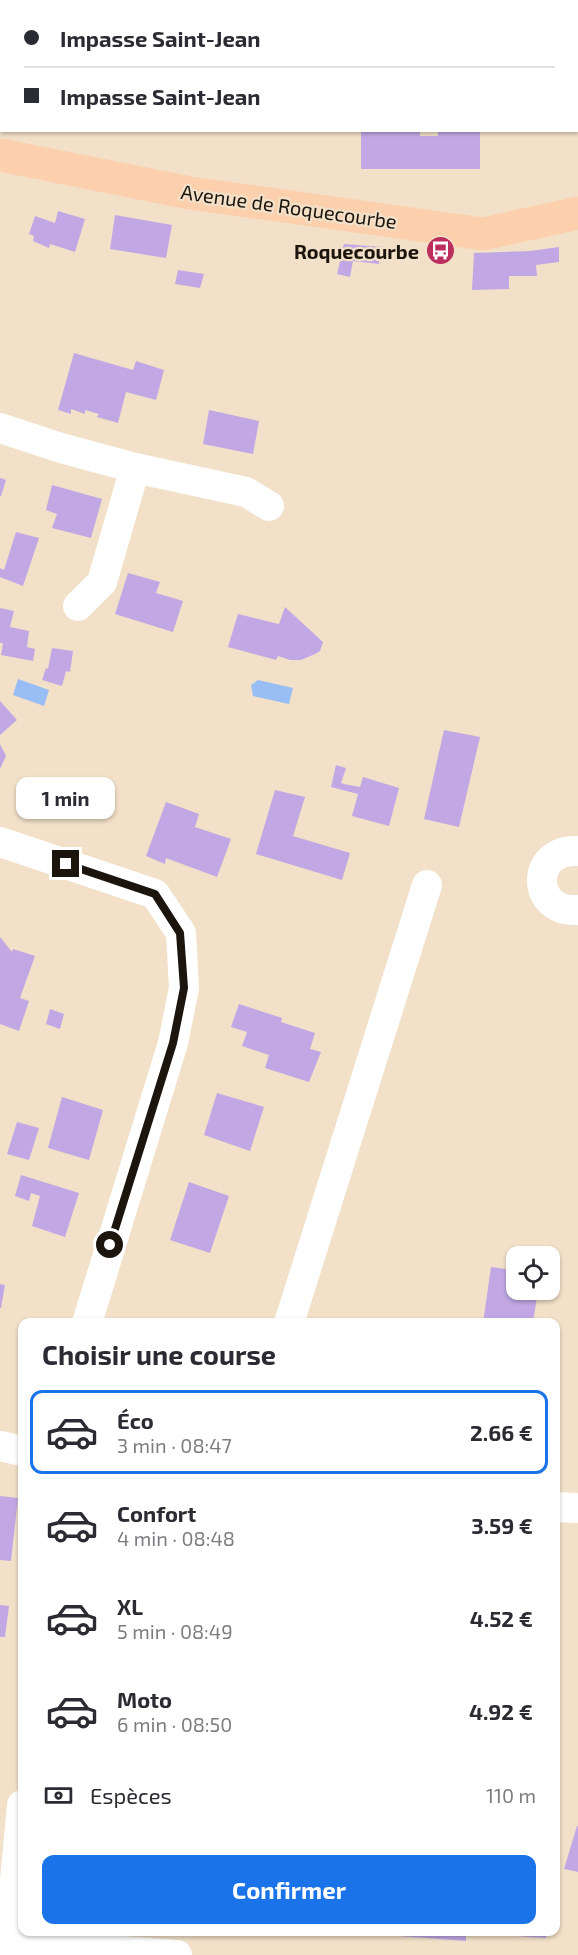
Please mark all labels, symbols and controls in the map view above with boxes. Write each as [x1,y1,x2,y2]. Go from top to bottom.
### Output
text: Impasse Saint-Jean [60,25,261,51]
text: Impasse Saint-Jean [60,83,261,109]
street label: Avenue de Roquecourbe [179,179,399,233]
bus stop icon: Roquecourbe [424,235,456,267]
place label: Roquecourbe [294,239,419,263]
callout: 1 min [16,777,116,819]
text: 1 min [41,786,90,810]
route end [52,850,79,877]
route start [96,1231,123,1258]
map controls [506,1246,560,1300]
button: locate [506,1246,560,1300]
text: Choisir une course [42,1338,276,1370]
icon: car [45,1405,99,1459]
text: Éco [117,1407,154,1433]
text: 2.66 € [470,1419,533,1445]
text: 3 min · 08:47 [117,1433,232,1457]
icon: car [45,1498,99,1552]
text: Confort [117,1500,196,1526]
text: 3.59 € [471,1512,533,1538]
text: 4 min · 08:48 [117,1526,235,1550]
icon: car [45,1591,99,1645]
text: XL [117,1593,143,1619]
text: 4.52 € [470,1605,533,1631]
text: 5 min · 08:49 [117,1619,233,1643]
icon: car [45,1684,99,1738]
text: Moto [117,1686,172,1712]
text: 4.92 € [469,1698,533,1724]
text: 6 min · 08:50 [117,1712,232,1736]
icon: cash [42,1779,75,1812]
text: Espèces [90,1782,172,1808]
text: 110 m [486,1783,536,1807]
button: Confirmer [42,1855,536,1924]

